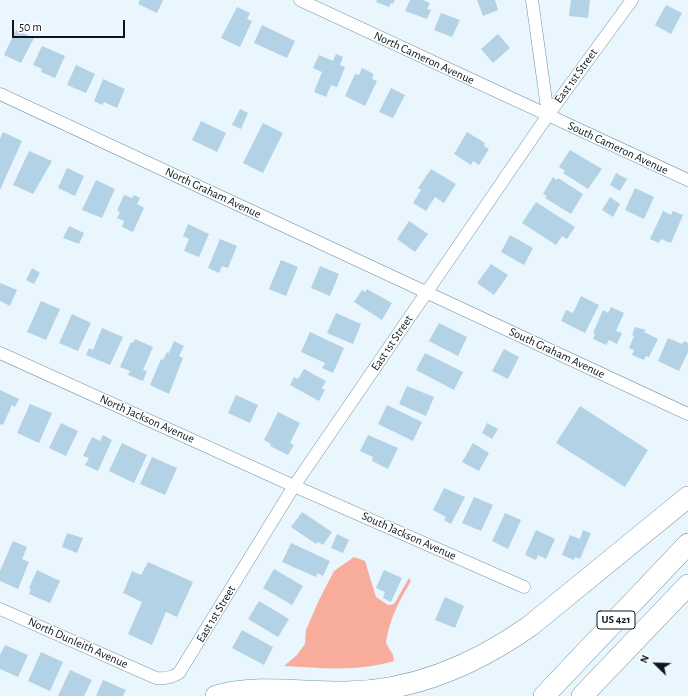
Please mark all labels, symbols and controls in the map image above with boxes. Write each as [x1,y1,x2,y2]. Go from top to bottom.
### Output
scale bar [14,12,127,38]
text: 50 m [19,21,42,33]
street label: North Cameron Avenue [371,28,477,88]
street label: East 1st Street [551,46,601,106]
street label: South Cameron Avenue [566,118,670,178]
street label: North Graham Avenue [163,164,263,222]
street label: East 1st Street [368,312,416,374]
street label: South Graham Avenue [507,325,607,381]
street label: North Jackson Avenue [97,392,197,446]
street label: South Jackson Avenue [360,509,458,563]
street label: East 1st Street [193,583,239,645]
road number: US 421 [597,611,635,629]
street label: North Dunleith Avenue [26,614,130,672]
north arrow [636,644,676,684]
text: N [638,653,651,665]

